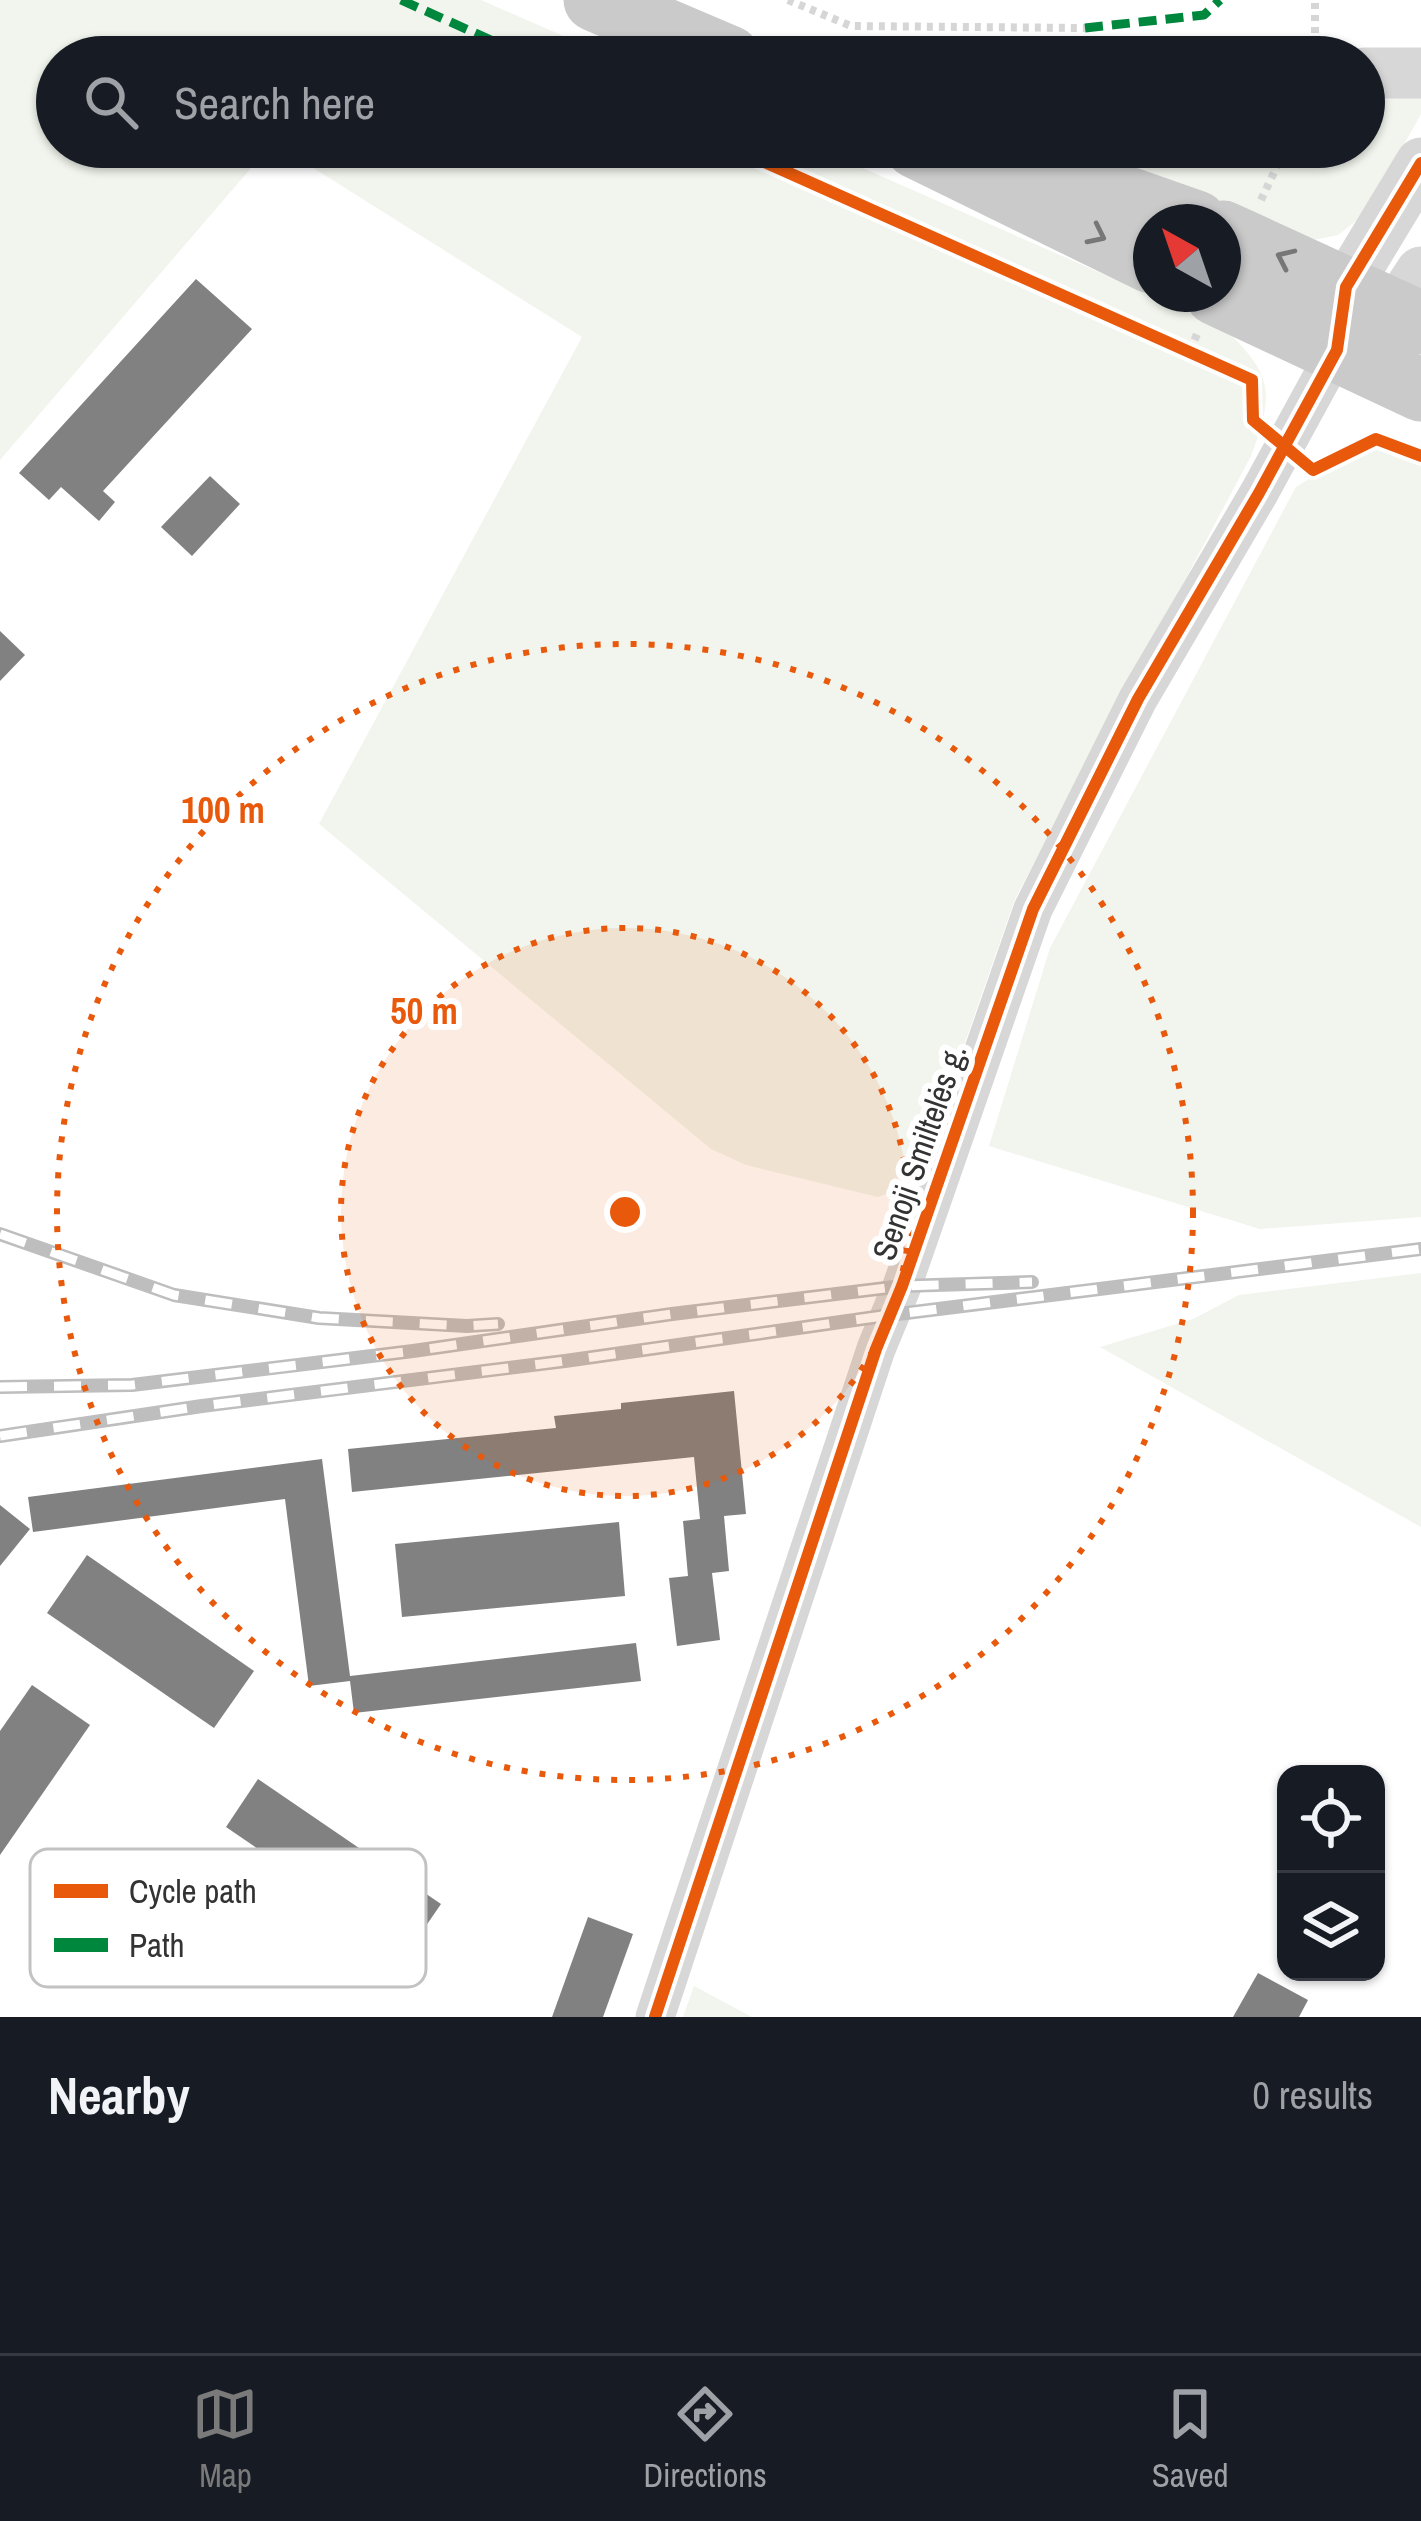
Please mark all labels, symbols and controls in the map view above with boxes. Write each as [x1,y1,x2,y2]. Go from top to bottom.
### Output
search box [36,36,1385,168]
icon: search [78,69,144,135]
text: Search here [174,72,375,133]
north arrow [1133,204,1241,312]
one-way arrow [1085,221,1106,245]
one-way arrow [1276,249,1297,273]
text: 100 m [181,786,265,834]
text: 50 m [390,987,458,1035]
street label: Senoji Smiltelės g. [861,1038,977,1266]
centre of rings [604,1191,646,1233]
map controls [1277,1765,1385,1981]
button: locate [1277,1765,1385,1873]
legend [30,1849,426,1987]
text: Cycle path [129,1869,257,1913]
button: layers [1277,1873,1385,1981]
text: Path [129,1923,185,1967]
text: Nearby [48,2061,190,2130]
text: 0 results [1252,2069,1373,2121]
tab: Map [192,2381,258,2497]
tab: Directions [643,2381,767,2497]
tab: Saved [1152,2381,1228,2497]

